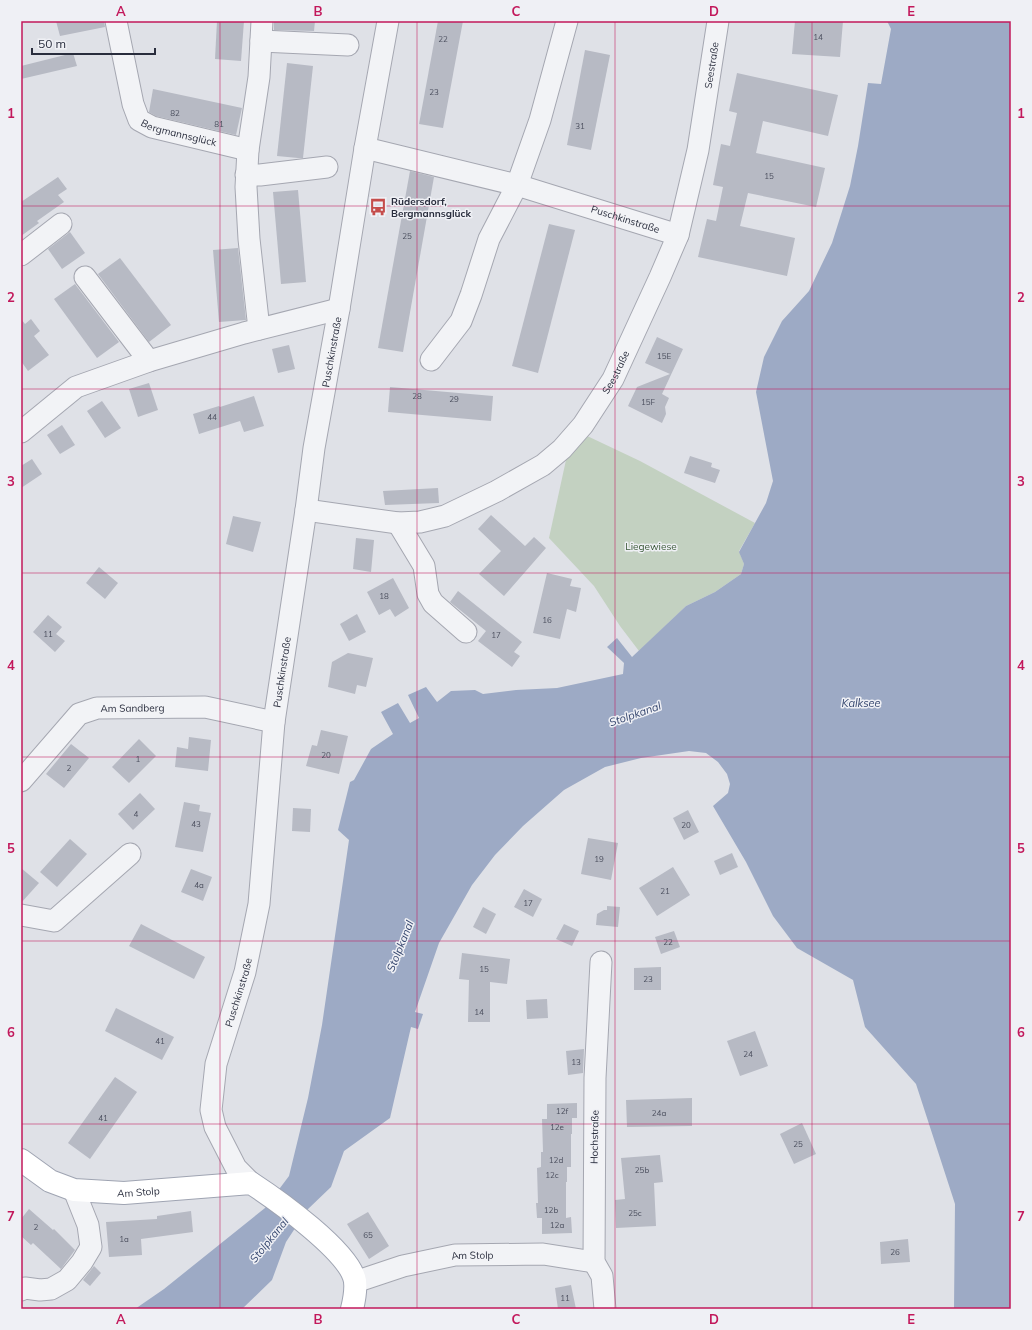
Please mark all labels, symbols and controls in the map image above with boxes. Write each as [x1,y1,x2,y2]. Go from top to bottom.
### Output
text: A [116,3,126,19]
text: B [314,3,323,19]
text: C [512,3,521,19]
text: D [709,3,719,19]
text: E [907,3,915,19]
scale bar [32,30,155,56]
house number: 14 [813,32,823,42]
house number: 22 [438,34,448,44]
text: 50 m [38,36,66,51]
street label: Seestraße [702,41,722,89]
house number: 23 [429,87,439,97]
text: 1 [7,105,15,121]
text: 1 [1017,105,1025,121]
house number: 82 [170,108,180,118]
street label: Bergmannsglück [139,116,219,149]
house number: 81 [214,119,224,129]
house number: 31 [575,121,585,131]
house number: 15 [764,171,774,181]
place label: Rüdersdorf, Bergmannsglück [391,195,472,220]
bus stop icon: Rüdersdorf, Bergmannsglück [368,197,388,217]
street label: Puschkinstraße [589,202,661,236]
house number: 25 [402,231,412,241]
text: 2 [7,289,15,305]
text: 2 [1017,289,1025,305]
street label: Puschkinstraße [319,316,344,388]
street label: Seestraße [599,349,632,396]
house number: 15E [657,351,671,361]
house number: 28 [412,391,422,401]
house number: 29 [449,394,459,404]
house number: 15F [641,397,656,407]
house number: 44 [207,412,217,422]
text: 3 [7,473,15,489]
text: 3 [1017,473,1025,489]
park label: Liegewiese [625,540,677,553]
house number: 18 [379,591,389,601]
house number: 16 [542,615,552,625]
house number: 11 [43,629,53,639]
house number: 17 [491,630,501,640]
street label: Puschkinstraße [270,636,294,708]
text: 4 [7,657,15,673]
text: 4 [1017,657,1025,673]
water label: Kalksee [841,696,881,710]
water label: Stolpkanal [607,698,663,729]
street label: Am Sandberg [100,701,164,715]
house number: 20 [321,750,331,760]
house number: 1 [136,754,141,764]
house number: 2 [67,763,72,773]
house number: 4 [134,809,139,819]
house number: 43 [191,819,201,829]
house number: 20 [681,820,691,830]
text: 5 [7,840,15,856]
text: 5 [1017,840,1025,856]
house number: 19 [594,854,604,864]
house number: 4a [194,880,204,890]
house number: 21 [660,886,670,896]
house number: 17 [523,898,533,908]
water label: Stolpkanal [383,918,417,974]
house number: 22 [663,937,673,947]
street label: Puschkinstraße [222,957,255,1029]
house number: 15 [479,964,489,974]
house number: 23 [643,974,653,984]
house number: 14 [474,1007,484,1017]
text: 6 [7,1024,15,1040]
text: 6 [1017,1024,1025,1040]
house number: 41 [155,1036,165,1046]
house number: 24 [743,1049,753,1059]
house number: 13 [571,1057,581,1067]
house number: 12f [556,1106,568,1116]
house number: 24a [652,1108,666,1118]
street label: Hochstraße [588,1110,601,1164]
house number: 41 [98,1113,108,1123]
house number: 12e [550,1122,564,1132]
house number: 25 [793,1139,803,1149]
house number: 12d [549,1155,563,1165]
house number: 25b [635,1165,649,1175]
house number: 12c [545,1170,559,1180]
street label: Am Stolp [117,1184,160,1200]
house number: 12b [544,1205,558,1215]
text: 7 [7,1208,15,1224]
house number: 25c [628,1208,642,1218]
text: 7 [1017,1208,1025,1224]
water label: Stolpkanal [247,1214,292,1265]
house number: 12a [550,1220,564,1230]
house number: 2 [34,1222,39,1232]
house number: 65 [363,1230,373,1240]
house number: 1a [119,1234,129,1244]
house number: 26 [890,1247,900,1257]
street label: Am Stolp [450,1248,494,1263]
house number: 11 [560,1293,570,1303]
text: A [116,1311,126,1327]
text: B [314,1311,323,1327]
text: C [512,1311,521,1327]
text: D [709,1311,719,1327]
text: E [907,1311,915,1327]

